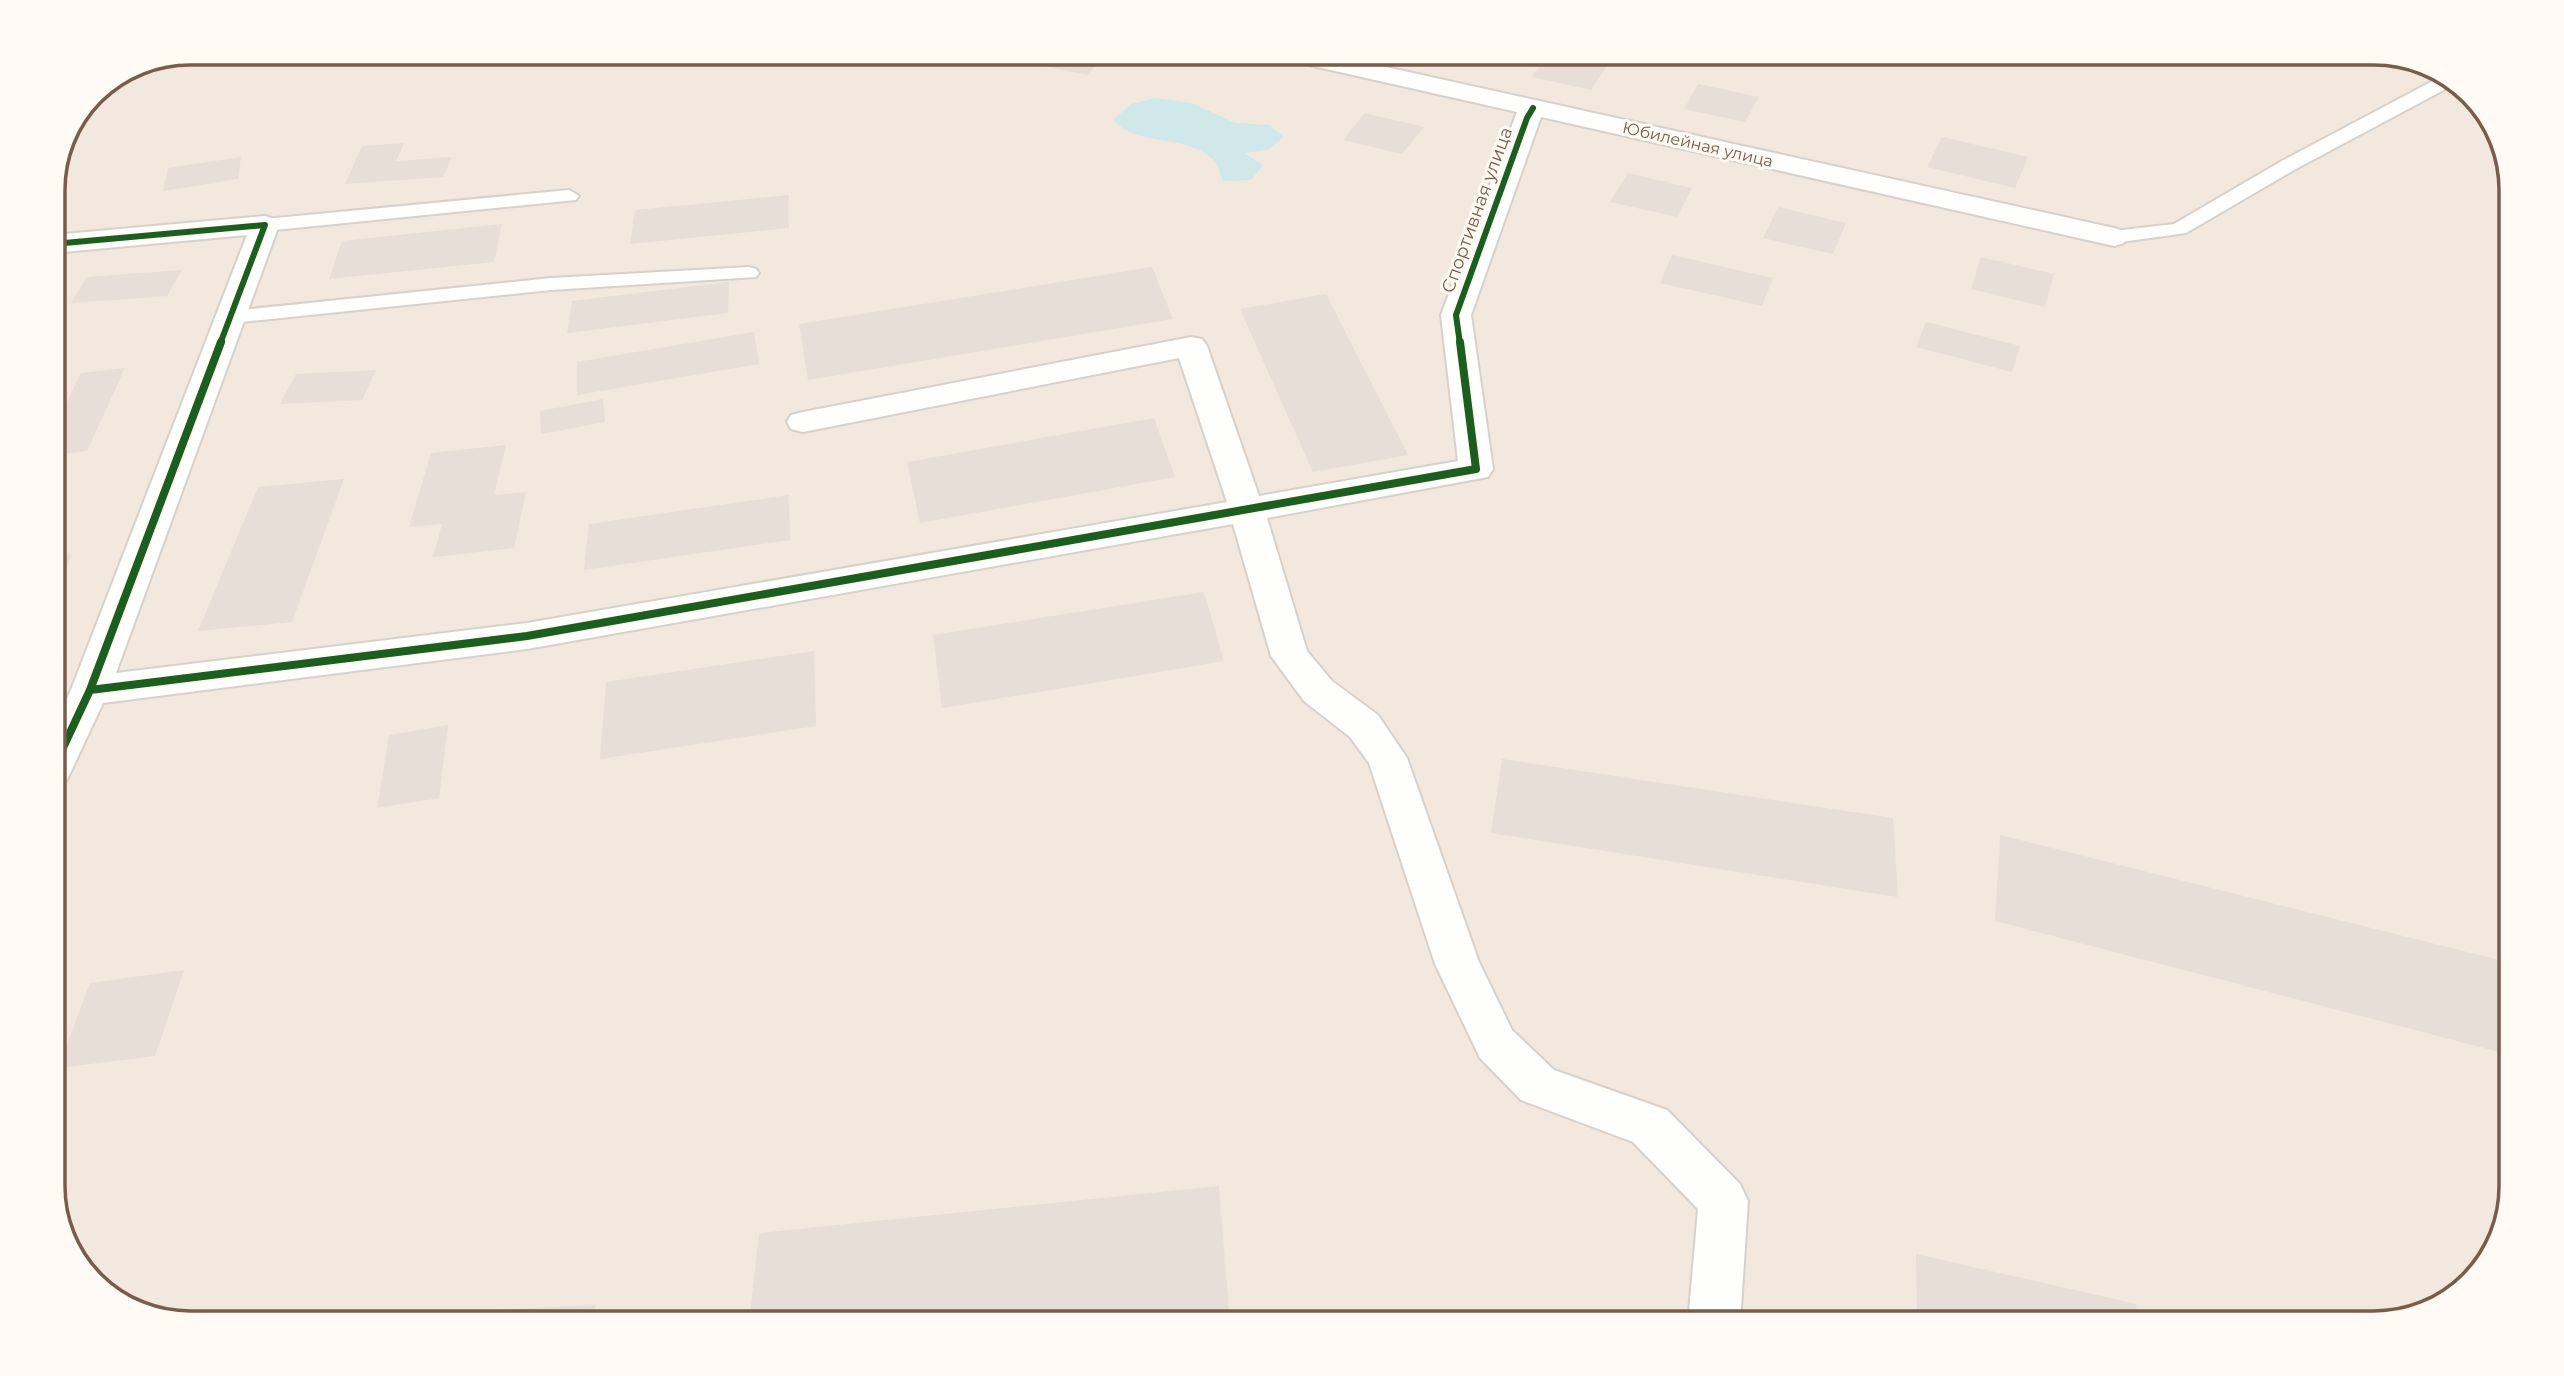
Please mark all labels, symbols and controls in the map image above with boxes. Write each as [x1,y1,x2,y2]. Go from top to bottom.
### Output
street label: Юбилейная улица [1621,118,1775,171]
street label: Спортивная улица [1437,124,1517,296]

